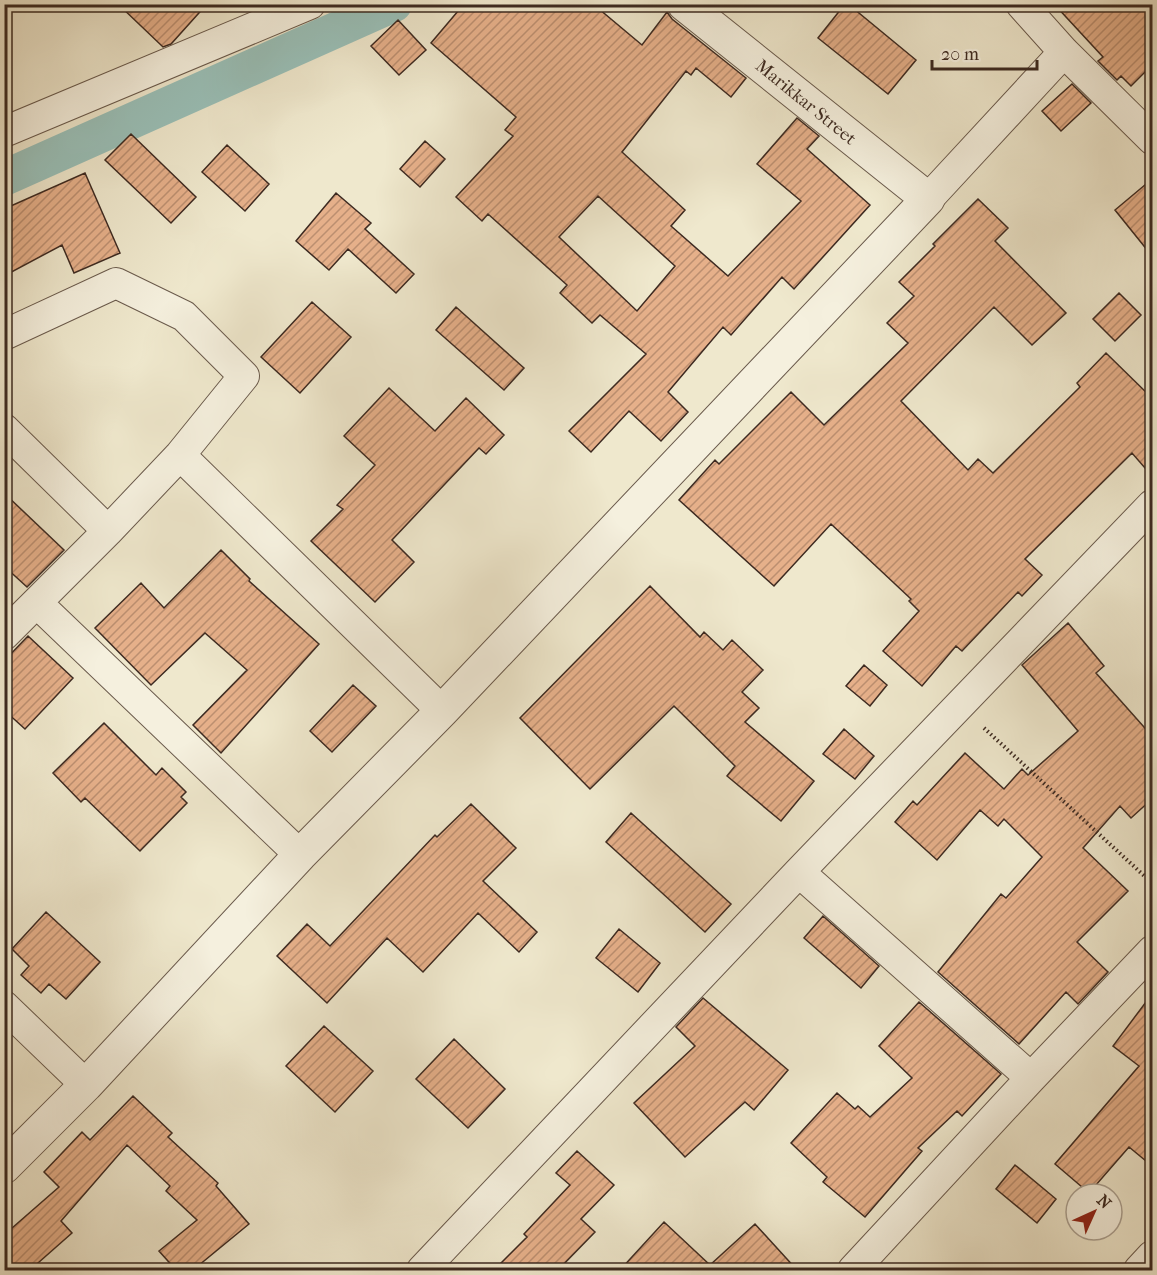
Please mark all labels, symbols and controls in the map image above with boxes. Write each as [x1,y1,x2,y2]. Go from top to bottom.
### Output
scale bar [932,33,1037,71]
text: 20 m [941,44,979,65]
street label: Marikkar Street [751,55,861,150]
north arrow [1064,1182,1124,1242]
text: N [1093,1191,1116,1213]

